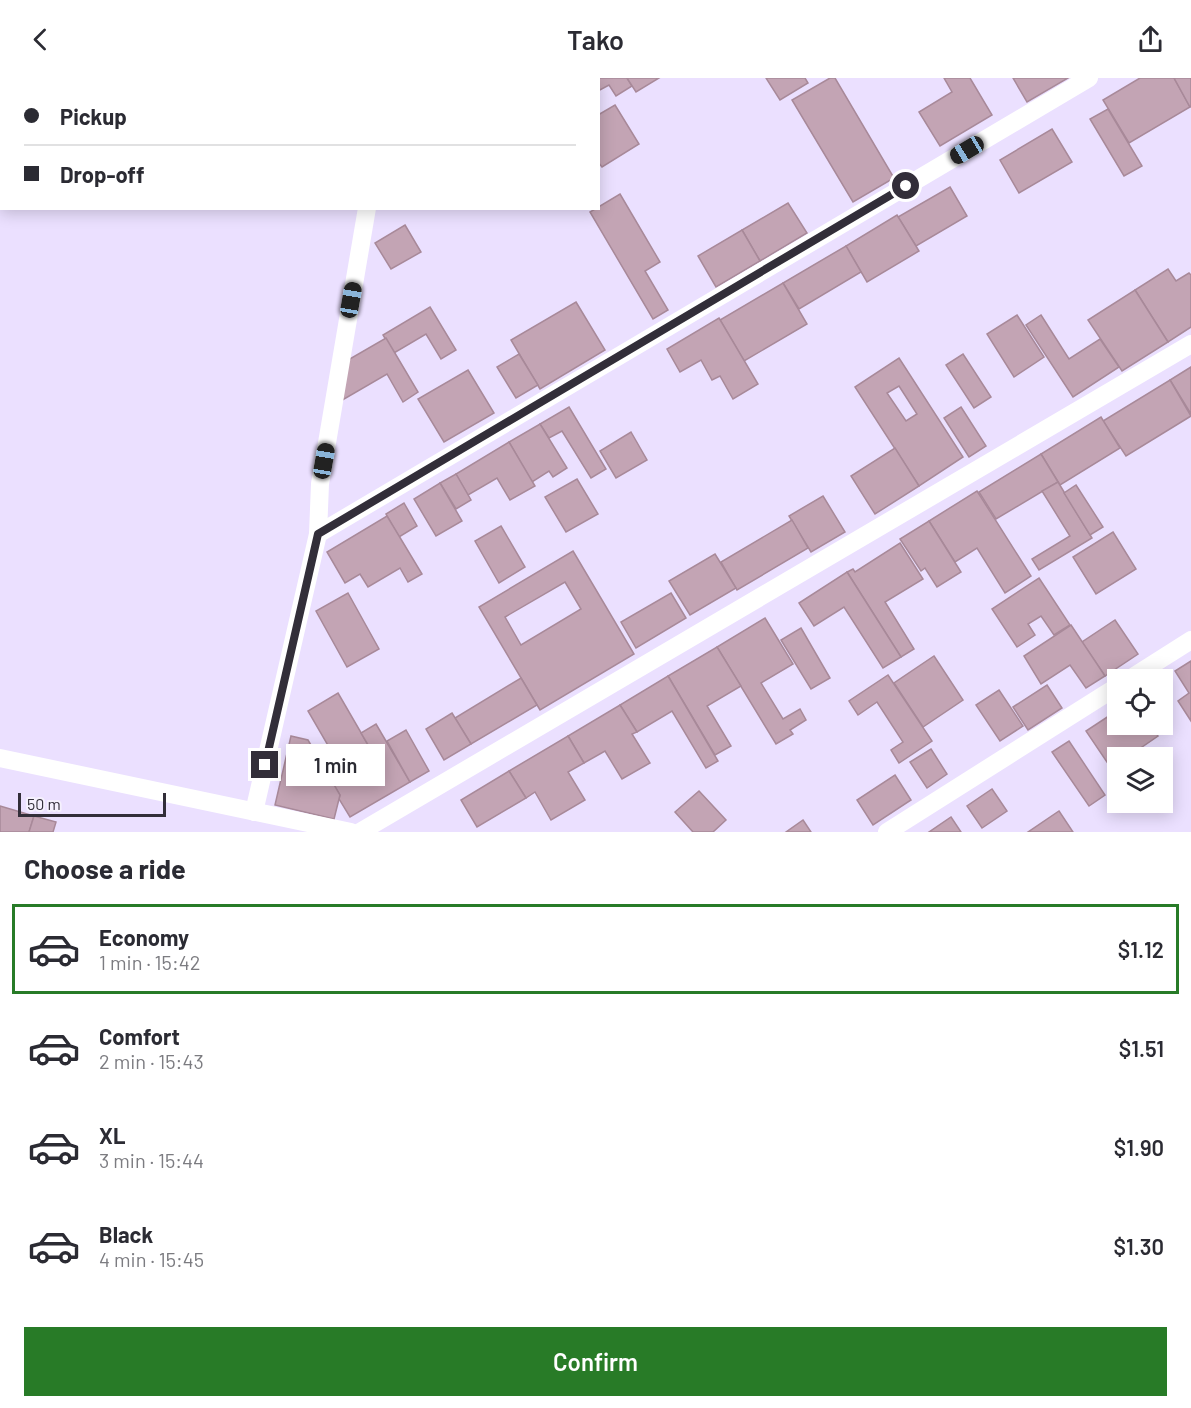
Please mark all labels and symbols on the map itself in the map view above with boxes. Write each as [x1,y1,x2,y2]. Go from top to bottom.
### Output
car [947,133,987,167]
route start [892,172,919,199]
car [339,281,363,319]
car [312,442,336,480]
callout: 1 min [286,744,385,786]
route end [251,751,278,778]
scale bar [18,790,166,818]

